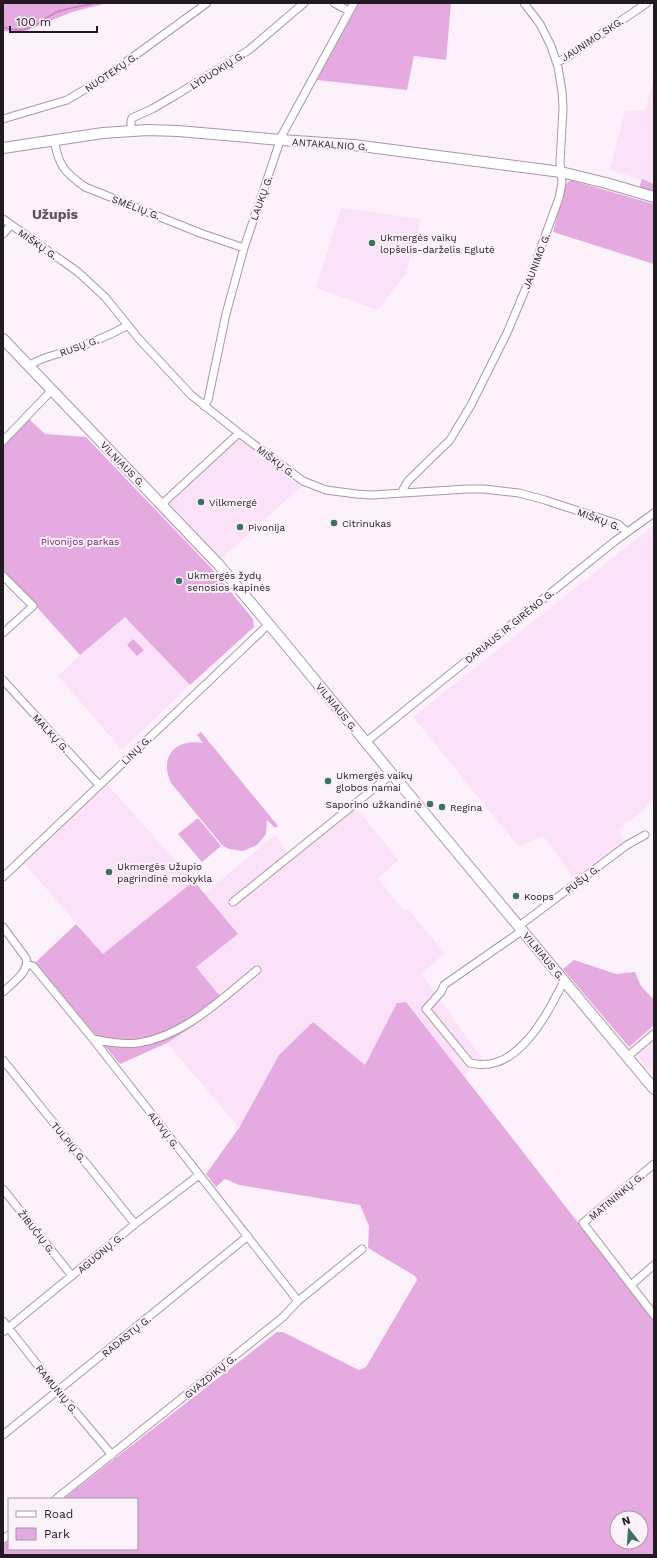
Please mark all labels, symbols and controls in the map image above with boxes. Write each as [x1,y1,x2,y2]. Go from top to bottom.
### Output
scale bar [10,8,97,34]
text: 100 m [16,15,51,29]
street label: JAUNIMO SKG. [559,15,625,63]
street label: LYDUOKIŲ G. [188,49,246,92]
street label: NUOTEKŲ G. [83,51,140,94]
street label: ANTAKALNIO G. [292,136,368,153]
street label: LAUKŲ G. [248,174,275,222]
street label: SMĖLIŲ G. [110,193,161,222]
district label: Užupis [32,206,79,222]
street label: MIŠKŲ G. [16,227,59,262]
place label: Ukmergės vaikų lopšelis-darželis Eglutė [380,232,495,255]
street label: JAUNIMO G. [521,232,552,290]
marker: Ukmergės vaikų lopšelis-darželis Eglutė [367,238,377,248]
street label: RUSŲ G. [58,334,100,359]
street label: VILNIAUS G. [98,439,147,489]
street label: MIŠKŲ G. [254,444,297,479]
marker: Vilkmergė [196,497,206,507]
place label: Vilkmergė [209,497,257,508]
street label: MIŠKŲ G. [576,506,622,533]
marker: Citrinukas [329,518,339,528]
place label: Citrinukas [342,518,391,529]
marker: Pivonija [235,522,245,532]
place label: Pivonija [248,522,285,533]
park label: Pivonijos parkas [41,536,119,547]
place label: Ukmergės žydų senosios kapinės [187,570,270,593]
marker: Ukmergės žydų senosios kapinės [174,576,184,586]
street label: DARIAUS IR GIRĖNO G. [463,587,556,666]
street label: VILNIAUS G. [314,681,359,734]
street label: MALKŲ G. [30,712,71,755]
street label: LINŲ G. [119,734,153,767]
place label: Ukmergės vaikų globos namai [336,770,413,793]
marker: Ukmergės vaikų globos namai [323,776,333,786]
place label: Saporino užkandinė [326,799,422,810]
marker: Saporino užkandinė [425,799,435,809]
marker: Regina [437,802,447,812]
place label: Regina [450,802,482,813]
place label: Ukmergės Užupio pagrindinė mokykla [117,861,213,884]
street label: PUŠŲ G. [563,863,602,896]
marker: Ukmergės Užupio pagrindinė mokykla [104,867,114,877]
marker: Koops [511,891,521,901]
place label: Koops [524,891,554,902]
street label: VILNIAUS G. [521,930,566,983]
street label: ALYVŲ G. [146,1110,181,1151]
street label: TULPIŲ G. [49,1120,88,1165]
street label: MATININKŲ G. [587,1170,646,1222]
street label: ŽIBUČIŲ G. [16,1208,57,1257]
street label: AGUONŲ G. [75,1231,125,1276]
street label: RADASTŲ G. [100,1313,153,1359]
street label: GVAZDIKŲ G. [182,1352,238,1400]
street label: RAMUNIŲ G. [34,1363,80,1416]
legend [8,1498,138,1550]
text: Road [44,1507,73,1521]
north arrow [609,1510,649,1550]
text: N [620,1514,632,1528]
text: Park [44,1527,70,1541]

